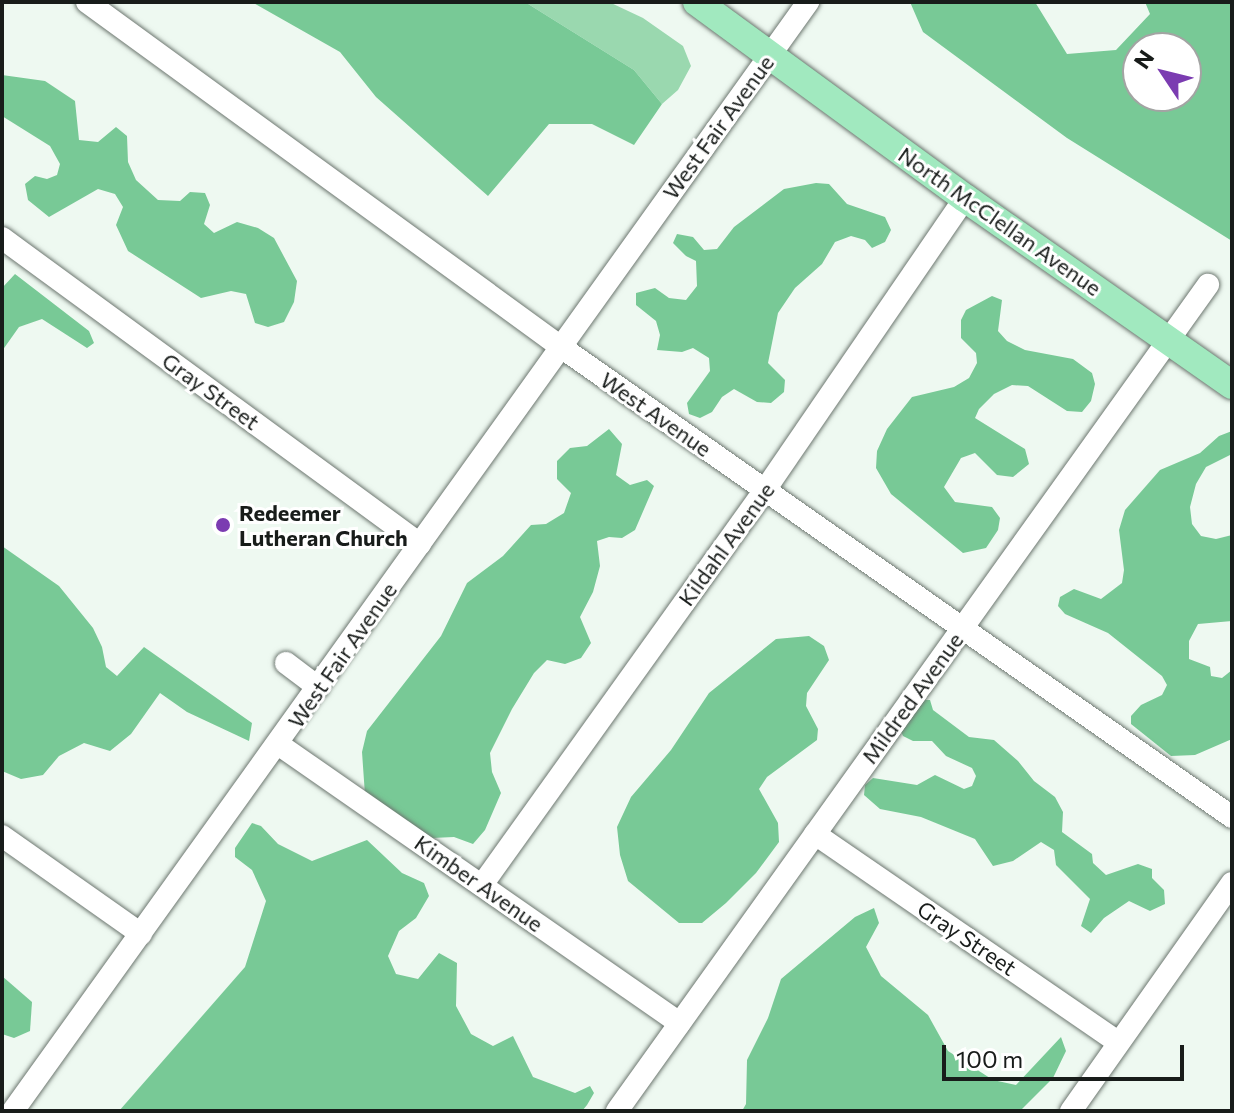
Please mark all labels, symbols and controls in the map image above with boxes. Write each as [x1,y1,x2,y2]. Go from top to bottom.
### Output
north arrow [1122,32,1202,112]
text: N [1128,45,1159,74]
street label: West Fair Avenue [657,50,779,204]
street label: North McClellan Avenue [894,141,1106,301]
street label: Gray Street [157,347,265,435]
street label: West Avenue [596,366,716,462]
street label: Kildahl Avenue [672,477,780,611]
place label: Redeemer Lutheran Church [239,499,408,550]
marker: Redeemer Lutheran Church [214,516,232,534]
street label: West Fair Avenue [282,577,402,733]
street label: Mildred Avenue [856,627,968,769]
street label: Kimber Avenue [410,829,548,937]
street label: Gray Street [912,895,1022,981]
scale bar [946,1029,1188,1079]
text: 100 m [956,1044,1023,1073]

